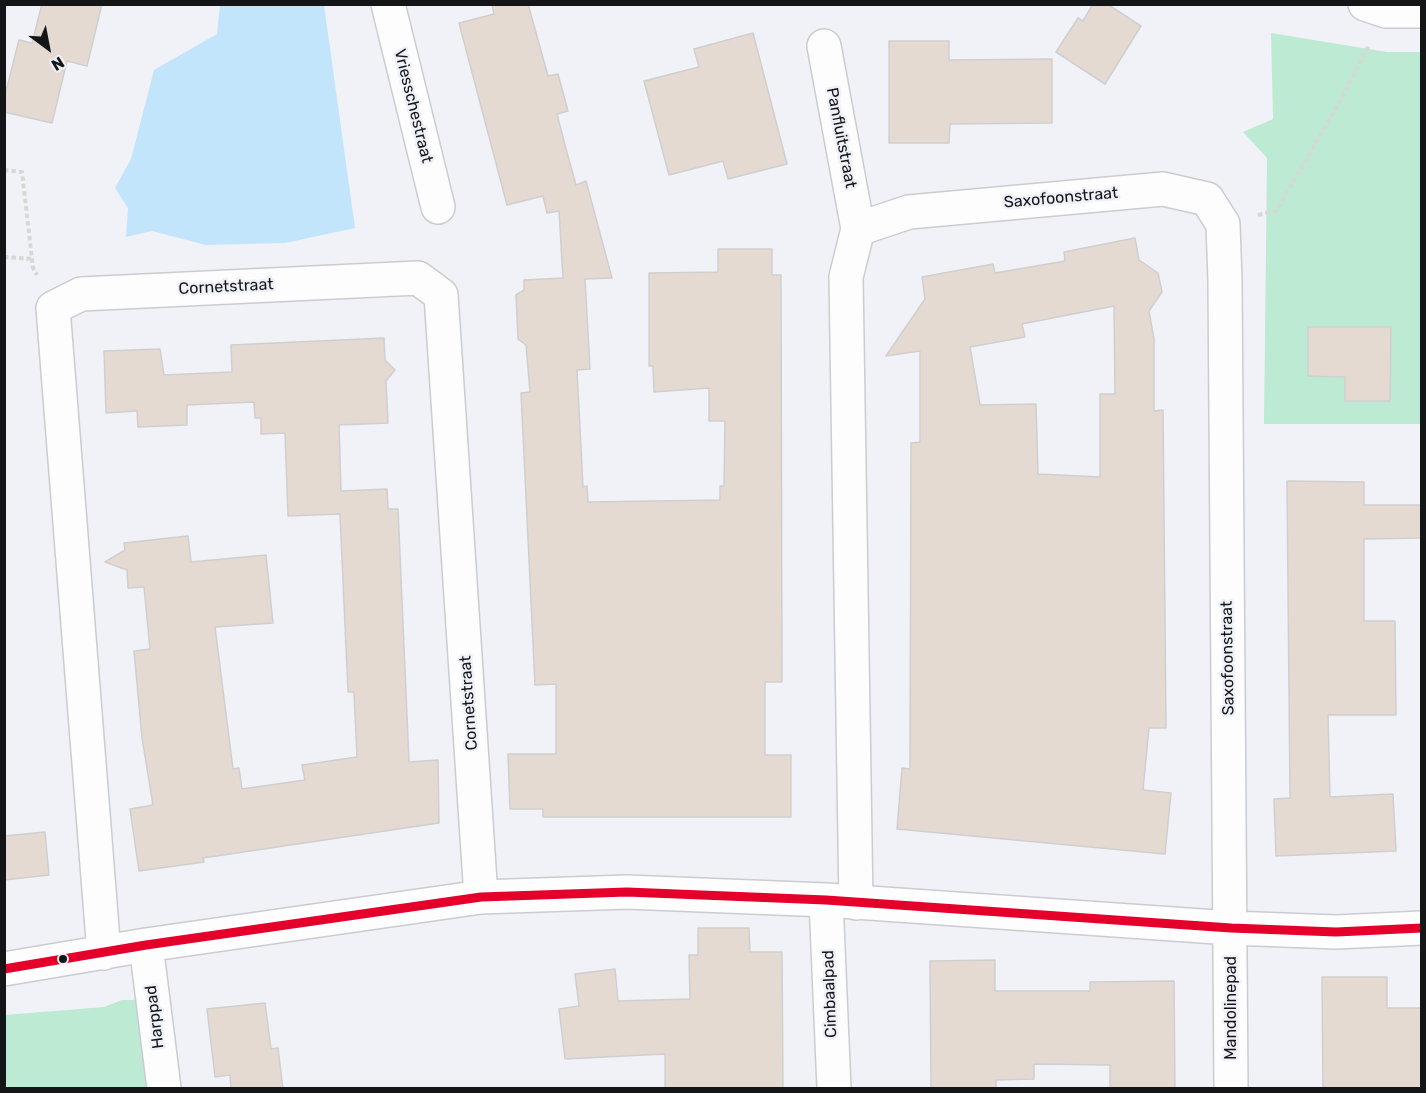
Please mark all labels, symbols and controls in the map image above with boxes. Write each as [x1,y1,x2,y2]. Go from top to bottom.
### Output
north arrow [18,18,78,78]
street label: Vriesschestraat [390,47,436,165]
text: N [48,53,68,75]
street label: Panfluitstraat [822,86,860,190]
street label: Saxofoonstraat [1003,183,1119,213]
street label: Cornetstraat [178,275,274,299]
street label: Saxofoonstraat [1217,601,1239,715]
street label: Cornetstraat [456,655,482,751]
street label: Cimbaalpad [819,950,841,1038]
unlabelled marker [57,953,69,965]
street label: Mandolinepad [1221,956,1241,1060]
street label: Harppad [142,984,168,1050]

